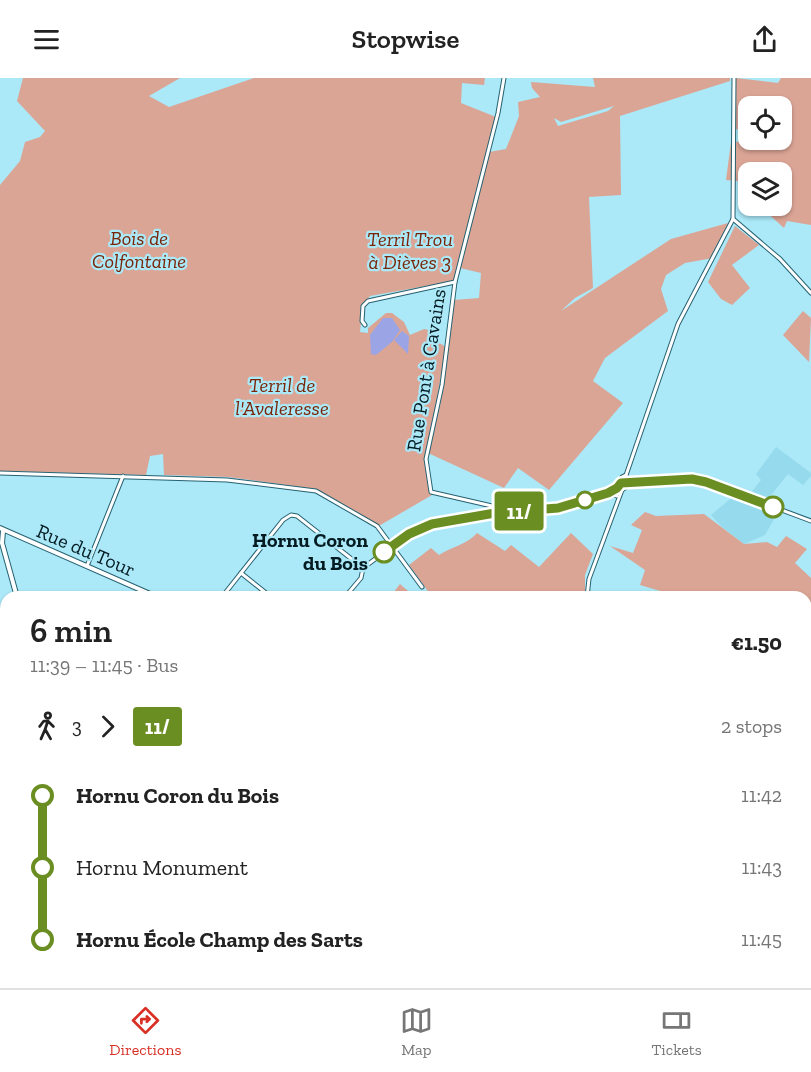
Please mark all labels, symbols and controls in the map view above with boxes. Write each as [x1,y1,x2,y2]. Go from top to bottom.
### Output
icon: menu [30,23,63,56]
text: Stopwise [352,23,459,55]
icon: share [748,23,781,56]
map controls [738,96,792,216]
button: locate [738,96,792,150]
button: layers [738,162,792,216]
park label: Bois de Colfontaine [92,226,186,273]
park label: Terril Trou à Dièves 3 [367,227,453,274]
street label: Rue Pont à Cavains [401,287,451,453]
park label: Terril de l'Avaleresse [235,373,329,420]
unlabelled marker [576,491,594,509]
line badge: 11/ [484,492,554,530]
unlabelled marker [762,496,784,518]
text: 11/ [507,499,531,524]
street label: Rue du Tour [33,518,139,582]
place label: Hornu Coron du Bois [252,528,368,575]
marker: Hornu Coron du Bois [373,541,395,563]
text: 6 min [30,611,112,650]
text: €1.50 [731,629,782,656]
text: 11:39 – 11:45 · Bus [30,653,178,677]
icon: walk [30,710,63,743]
icon: forward [91,710,124,743]
text: 3 [72,714,82,738]
text: 11/ [145,714,170,739]
text: 2 stops [721,714,782,738]
text: Hornu Coron du Bois [76,782,279,809]
text: 11:42 [741,783,782,807]
text: Hornu Monument [76,854,248,881]
text: 11:43 [742,855,782,879]
text: Hornu École Champ des Sarts [76,926,363,953]
text: 11:45 [741,927,782,951]
tab: Directions [109,1004,181,1059]
tab: Map [400,1004,433,1059]
tab: Tickets [651,1004,702,1059]

